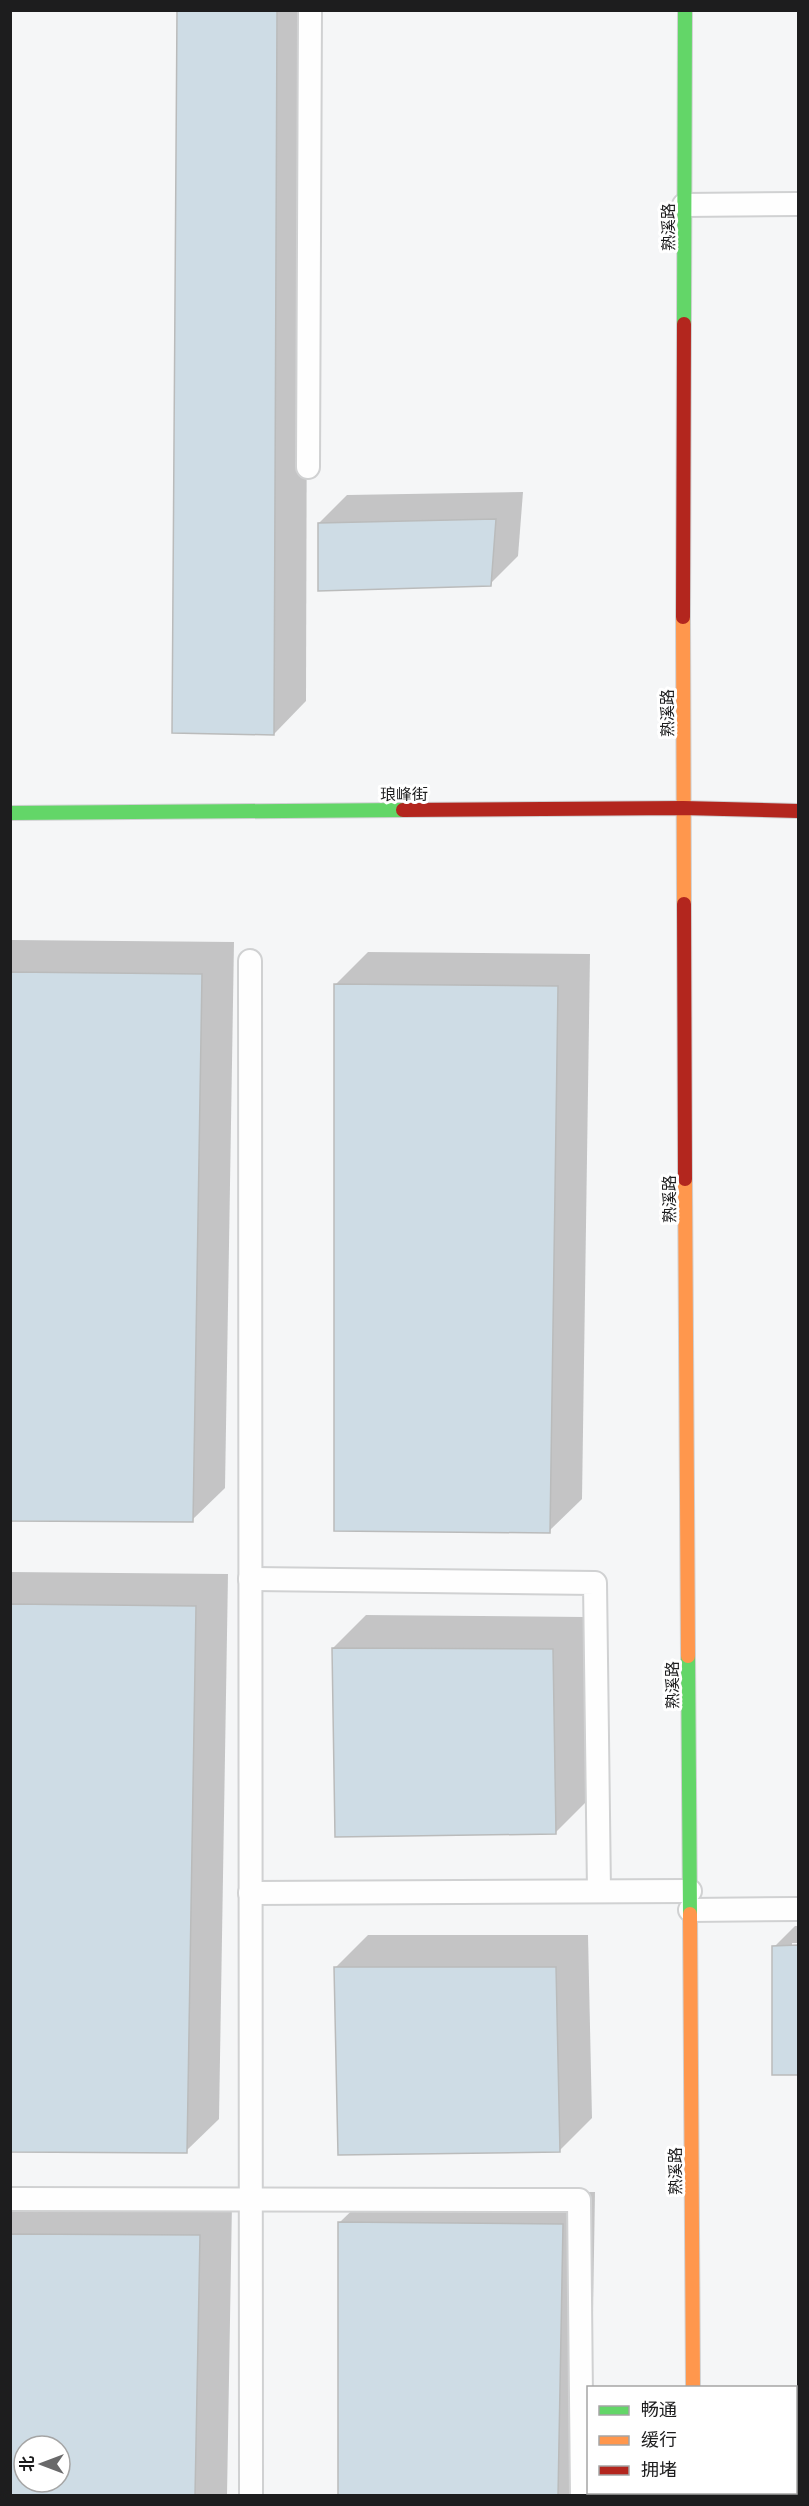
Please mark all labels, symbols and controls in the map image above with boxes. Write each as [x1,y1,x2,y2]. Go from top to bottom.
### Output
street label: 熟溪路 [659,203,678,251]
street label: 熟溪路 [658,689,677,737]
street label: 琅峰街 [380,785,428,804]
street label: 熟溪路 [660,1175,679,1223]
street label: 熟溪路 [663,1661,682,1709]
street label: 熟溪路 [666,2147,685,2195]
legend [587,2386,797,2494]
text: 畅通 [641,2399,677,2421]
text: 缓行 [641,2429,677,2451]
north arrow [12,2434,72,2494]
text: 北 [18,2456,37,2472]
text: 拥堵 [641,2459,677,2481]

